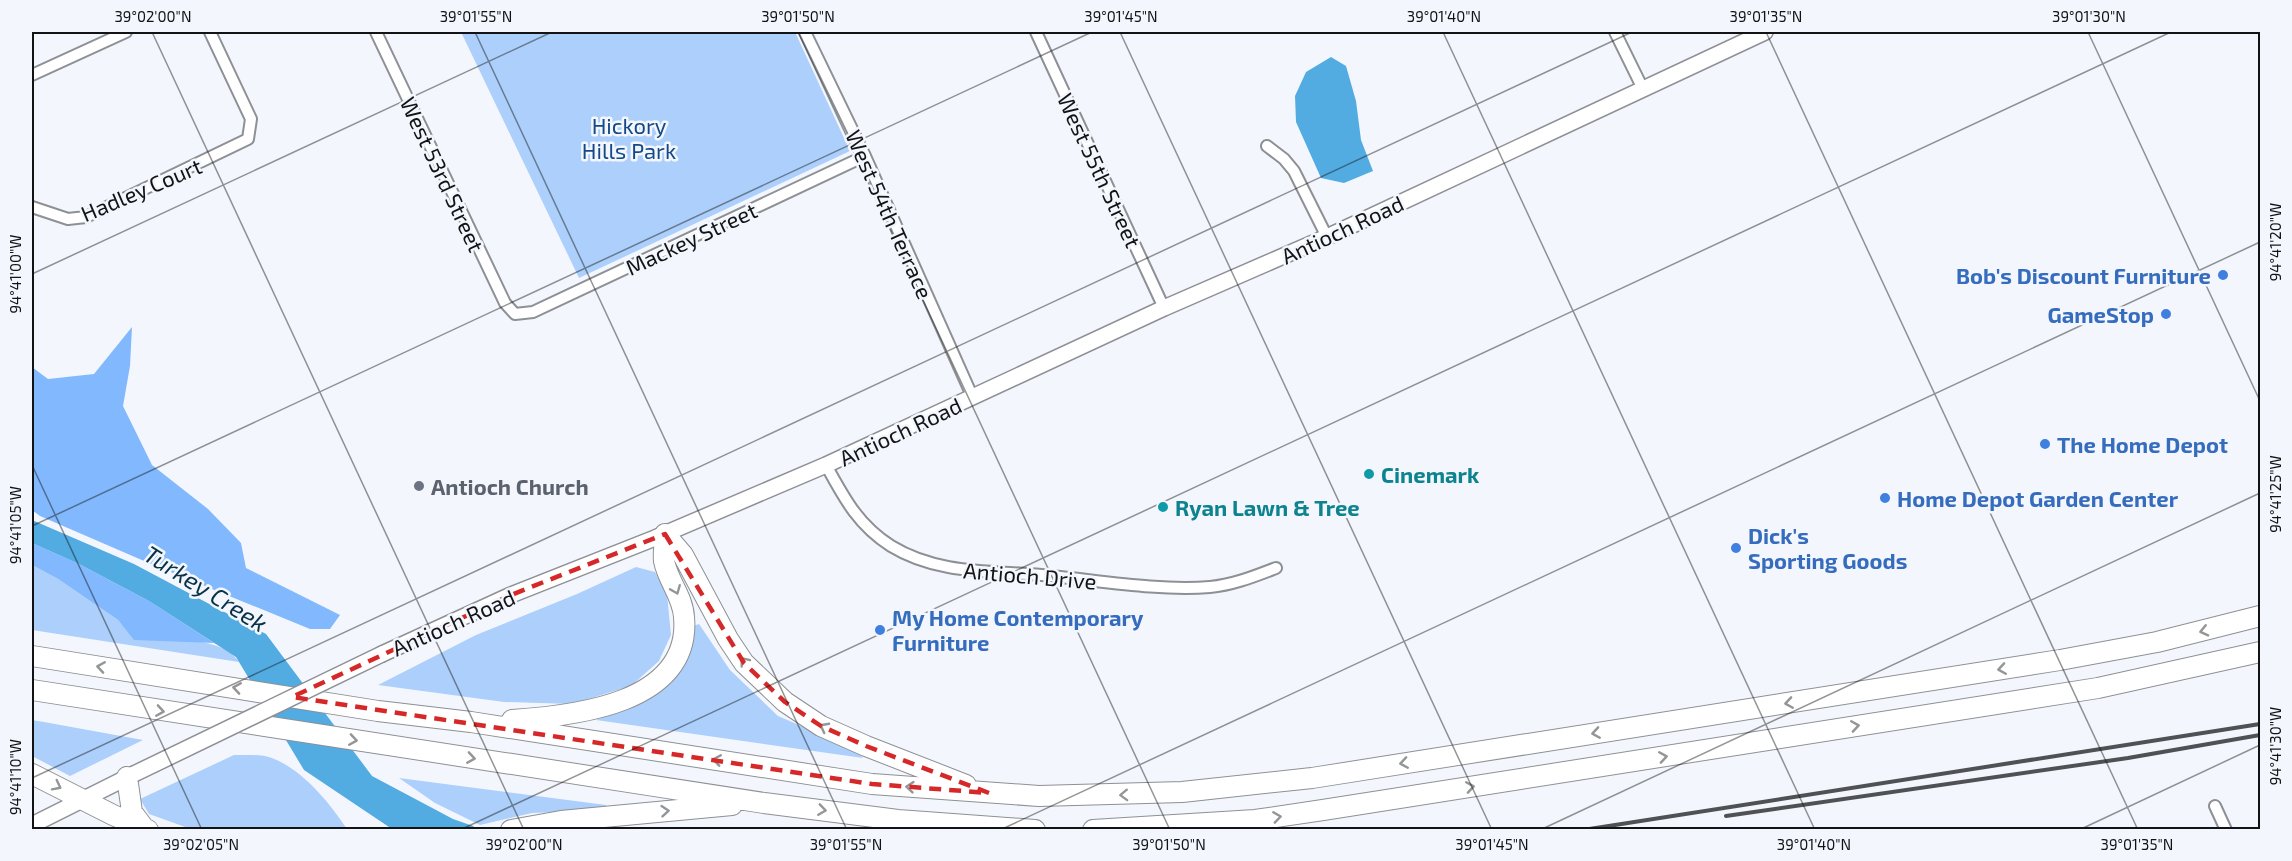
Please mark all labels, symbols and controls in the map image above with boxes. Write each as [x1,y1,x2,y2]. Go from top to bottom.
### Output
text: 39°02'00"N [115,7,191,25]
text: 39°01'55"N [440,7,512,25]
text: 39°01'50"N [761,7,835,25]
text: 39°01'45"N [1084,7,1158,25]
text: 39°01'40"N [1407,7,1481,25]
text: 39°01'35"N [1730,7,1802,25]
text: 39°01'30"N [2052,7,2126,25]
street label: West 55th Street [1053,89,1147,251]
street label: West 53rd Street [396,92,490,256]
park label: Hickory Hills Park [582,112,676,163]
street label: West 54th Terrace [841,126,939,302]
street label: Hadley Court [77,152,205,226]
street label: Antioch Road [1277,189,1407,269]
street label: Mackey Street [621,196,761,280]
text: 94°41'20"W [2266,203,2284,281]
text: 94°41'00"W [6,234,24,314]
place label: Bob's Discount Furniture [1956,262,2211,288]
marker: Bob's Discount Furniture [2216,268,2230,282]
place label: GameStop [2047,301,2154,327]
marker: GameStop [2159,307,2173,321]
street label: Antioch Road [835,391,965,471]
place label: The Home Depot [2057,431,2228,457]
marker: The Home Depot [2038,437,2052,451]
text: 94°41'25"W [2266,455,2284,533]
place label: Cinemark [1381,461,1480,487]
marker: Cinemark [1362,467,1376,481]
place label: Antioch Church [431,473,589,499]
marker: Antioch Church [412,479,426,493]
place label: Home Depot Garden Center [1897,485,2179,511]
text: 94°41'05"W [6,486,24,564]
marker: Home Depot Garden Center [1878,491,1892,505]
place label: Ryan Lawn & Tree [1175,494,1360,521]
marker: Ryan Lawn & Tree [1156,500,1170,514]
place label: Dick's Sporting Goods [1748,522,1907,573]
water label: Turkey Creek [139,539,273,637]
marker: Dick's Sporting Goods [1729,541,1743,555]
street label: Antioch Drive [962,556,1098,594]
street label: Antioch Road [387,583,519,661]
one-way arrow [669,584,681,595]
place label: My Home Contemporary Furniture [892,604,1144,655]
marker: My Home Contemporary Furniture [873,623,887,637]
one-way arrow [2199,623,2209,636]
one-way arrow [740,657,751,668]
one-way arrow [97,662,106,674]
one-way arrow [1998,663,2007,675]
one-way arrow [233,683,242,695]
one-way arrow [1784,696,1793,708]
one-way arrow [155,704,165,717]
text: 94°41'30"W [2266,707,2284,785]
one-way arrow [1851,721,1860,733]
one-way arrow [820,723,830,734]
one-way arrow [1592,726,1602,739]
one-way arrow [348,734,358,746]
text: 94°41'10"W [6,739,24,815]
one-way arrow [1658,751,1667,763]
one-way arrow [467,752,476,764]
one-way arrow [712,755,721,767]
one-way arrow [1399,757,1408,769]
one-way arrow [50,779,61,790]
one-way arrow [905,781,914,794]
one-way arrow [1465,781,1475,794]
one-way arrow [1119,788,1128,801]
one-way arrow [818,804,827,816]
one-way arrow [661,805,670,818]
one-way arrow [1273,811,1282,823]
text: 39°02'05"N [163,835,239,853]
text: 39°02'00"N [486,835,562,853]
text: 39°01'55"N [810,835,882,853]
text: 39°01'50"N [1132,835,1206,853]
text: 39°01'45"N [1455,835,1529,853]
text: 39°01'40"N [1777,835,1851,853]
text: 39°01'35"N [2101,835,2173,853]

